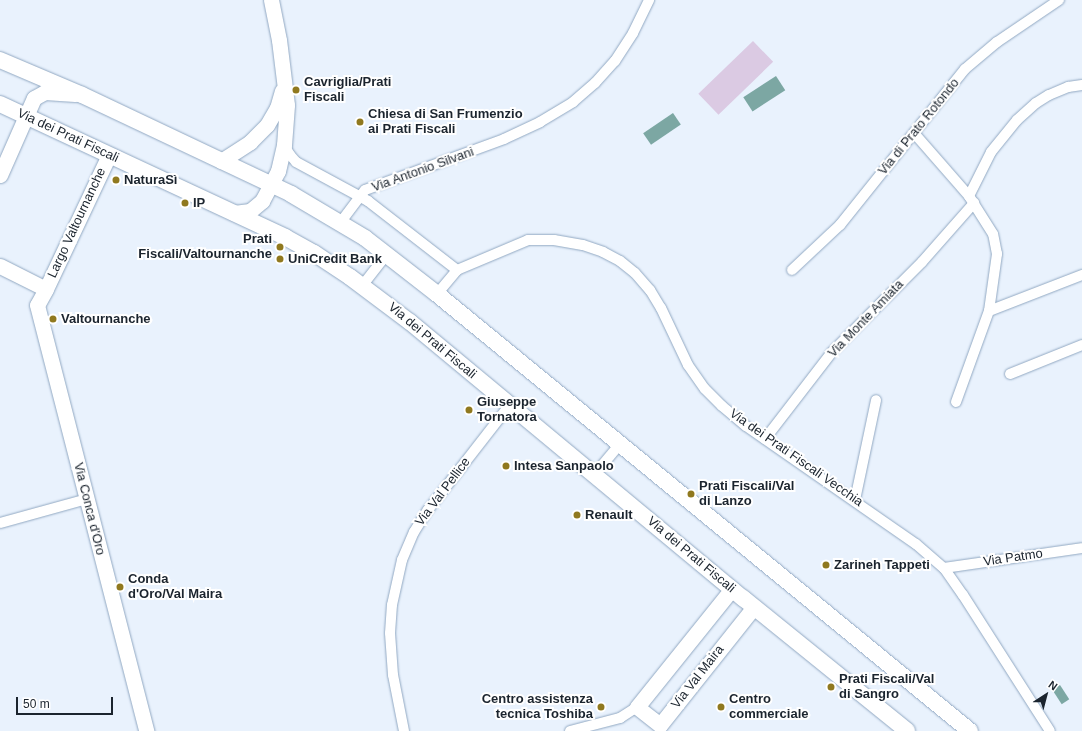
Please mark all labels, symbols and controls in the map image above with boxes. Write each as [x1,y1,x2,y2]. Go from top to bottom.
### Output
place label: Cavriglia/Prati Fiscali [304,75,391,106]
street label: Via di Prato Rotondo [875,76,963,178]
marker: Cavriglia/Prati Fiscali [291,85,301,95]
street label: Via dei Prati Fiscali [15,106,121,166]
place label: Chiesa di San Frumenzio ai Prati Fiscali [368,107,523,138]
marker: Chiesa di San Frumenzio ai Prati Fiscali [355,117,365,127]
street label: Via Antonio Silvani [370,144,476,196]
street label: Largo Valtournanche [45,165,109,281]
place label: NaturaSì [124,172,177,188]
marker: NaturaSì [111,175,121,185]
place label: IP [193,195,205,211]
marker: IP [180,198,190,208]
place label: Prati Fiscali/Valtournanche [138,232,272,263]
marker: Prati Fiscali/Valtournanche [275,242,285,252]
place label: UniCredit Bank [288,251,382,267]
marker: UniCredit Bank [275,254,285,264]
street label: Via Monte Amiata [825,277,907,361]
street label: Via dei Prati Fiscali [385,300,479,382]
place label: Valtournanche [61,311,151,327]
marker: Valtournanche [48,314,58,324]
place label: Giuseppe Tornatora [477,395,537,426]
marker: Giuseppe Tornatora [464,405,474,415]
street label: Via dei Prati Fiscali Vecchia [726,406,866,510]
street label: Via Val Pellice [412,455,474,529]
place label: Intesa Sanpaolo [514,458,614,474]
street label: Via Conca d'Oro [70,461,108,557]
marker: Intesa Sanpaolo [501,461,511,471]
place label: Prati Fiscali/Val di Lanzo [699,479,794,510]
marker: Prati Fiscali/Val di Lanzo [686,489,696,499]
place label: Renault [585,507,633,523]
marker: Renault [572,510,582,520]
street label: Via dei Prati Fiscali [644,514,738,596]
street label: Via Patmo [982,546,1044,570]
place label: Zarineh Tappeti [834,557,930,573]
marker: Zarineh Tappeti [821,560,831,570]
place label: Conda d'Oro/Val Maira [128,572,222,603]
marker: Conda d'Oro/Val Maira [115,582,125,592]
street label: Via Val Maira [668,642,728,712]
place label: Prati Fiscali/Val di Sangro [839,672,934,703]
north arrow [1026,675,1066,715]
text: N [1046,678,1060,692]
marker: Prati Fiscali/Val di Sangro [826,682,836,692]
scale bar [18,689,115,715]
place label: Centro assistenza tecnica Toshiba [482,692,593,723]
place label: Centro commerciale [729,692,808,723]
text: 50 m [23,697,50,711]
marker: Centro assistenza tecnica Toshiba [596,702,606,712]
marker: Centro commerciale [716,702,726,712]

